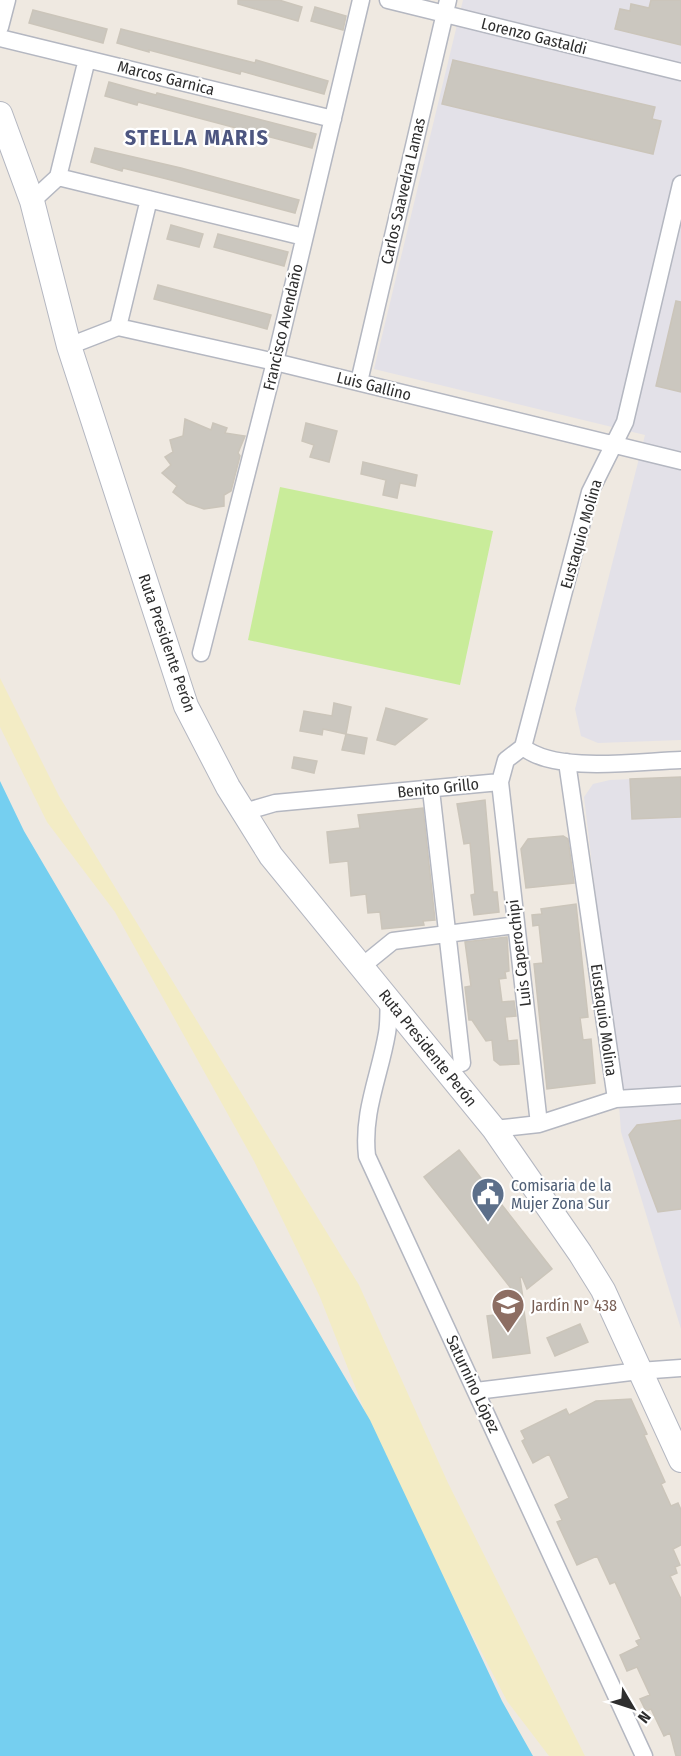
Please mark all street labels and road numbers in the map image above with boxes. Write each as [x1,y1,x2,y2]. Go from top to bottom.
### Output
street label: Lorenzo Gastaldi [479,14,589,58]
street label: Marcos Garnica [115,57,217,99]
street label: Carlos Saavedra Lamas [377,116,429,266]
street label: Francisco Avendaño [259,262,307,392]
street label: Luis Gallino [335,368,413,404]
street label: Eustaquio Molina [556,477,606,591]
street label: Ruta Presidente Perón [134,571,200,715]
street label: Benito Grillo [396,774,480,802]
street label: Luis Caperochipi [503,899,535,1007]
street label: Eustaquio Molina [587,963,621,1077]
street label: Ruta Presidente Perón [375,986,481,1110]
street label: Saturnino López [442,1332,504,1436]

